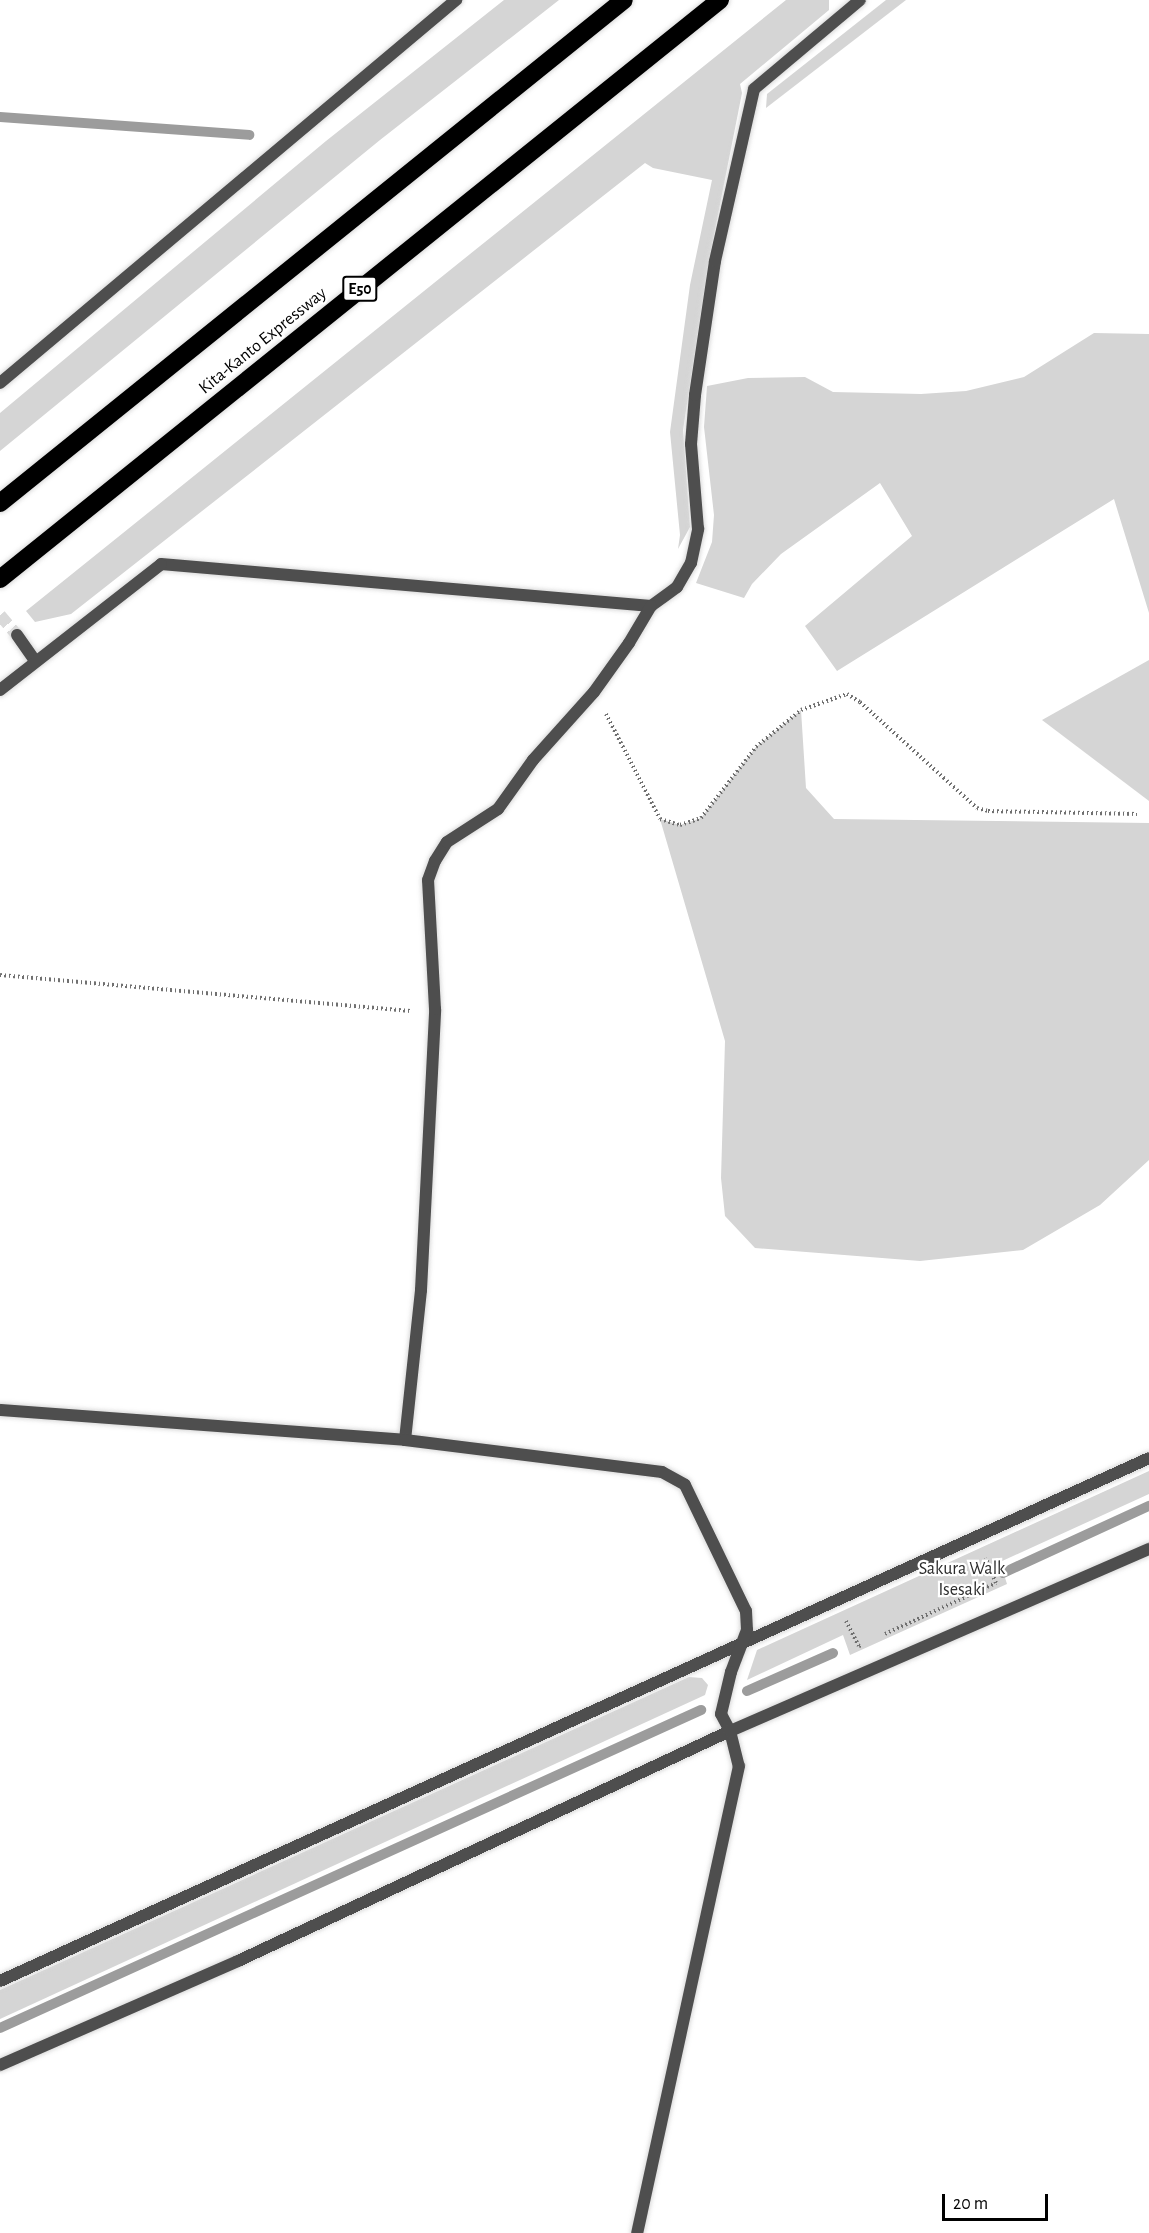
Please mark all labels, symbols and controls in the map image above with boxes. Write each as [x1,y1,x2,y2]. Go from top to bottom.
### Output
road number: E50 [342,276,378,302]
street label: Kita-Kanto Expressway [195,283,331,399]
park label: Sakura Walk Isesaki [919,1559,1005,1602]
scale bar [945,2182,1052,2220]
text: 20 m [953,2195,988,2213]

